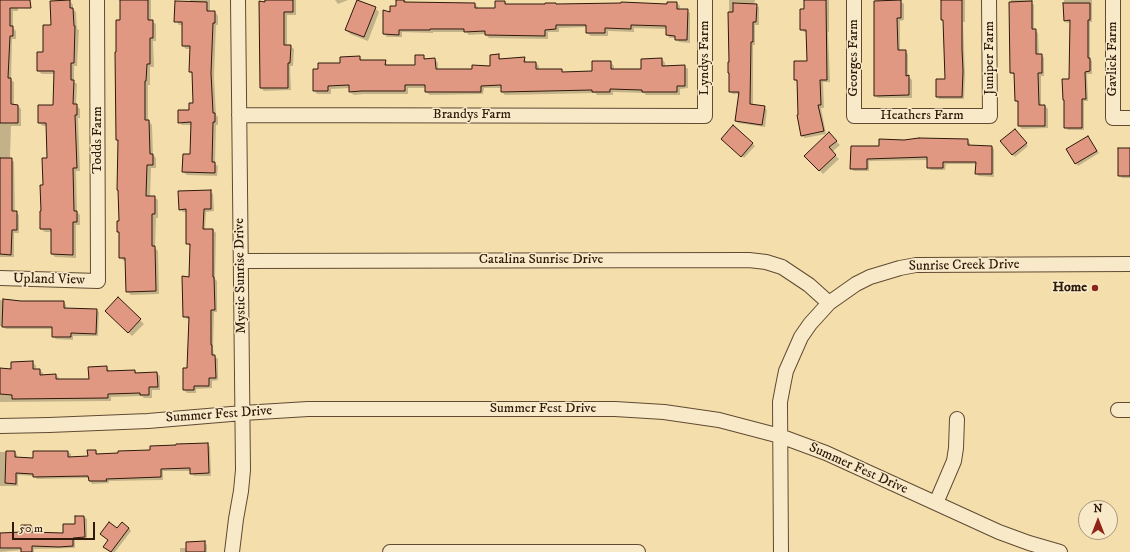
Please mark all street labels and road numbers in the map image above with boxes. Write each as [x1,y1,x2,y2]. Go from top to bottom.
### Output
street label: Georges Farm [846,19,862,97]
street label: Lyndys Farm [697,21,713,95]
street label: Juniper Farm [982,21,998,95]
street label: Gavlick Farm [1105,21,1121,97]
street label: Todds Farm [90,106,106,174]
street label: Brandys Farm [433,107,511,123]
street label: Heathers Farm [880,108,964,124]
street label: Mystic Sunrise Drive [232,218,250,334]
street label: Catalina Sunrise Drive [479,252,603,268]
street label: Sunrise Creek Drive [908,257,1020,275]
street label: Upland View [13,271,85,289]
street label: Summer Fest Drive [490,401,596,417]
street label: Summer Fest Drive [165,403,273,427]
street label: Summer Fest Drive [806,440,910,498]

